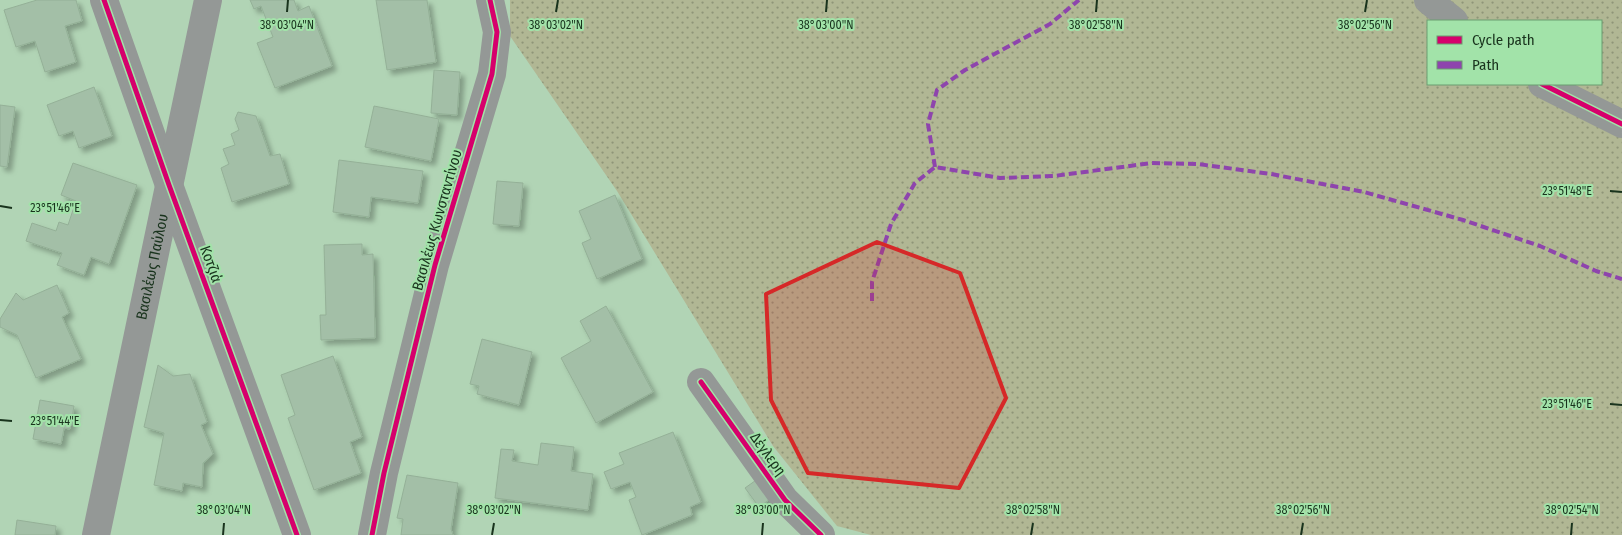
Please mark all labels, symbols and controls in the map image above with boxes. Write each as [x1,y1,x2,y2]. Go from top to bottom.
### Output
text: 38°03'04"N [260,18,314,32]
text: 38°03'02"N [529,18,583,32]
text: 38°03'00"N [798,18,854,32]
text: 38°02'58"N [1069,18,1123,32]
text: 38°02'56"N [1338,18,1392,32]
legend [1427,20,1602,85]
text: Cycle path [1472,31,1535,49]
text: Path [1472,56,1499,74]
street label: Βασιλέως Κωνσταντίνου [408,147,466,293]
text: 23°51'48"E [1542,184,1592,198]
text: 23°51'46"E [30,201,80,215]
street label: Βασιλέως Παύλου [132,212,172,321]
street label: Κοτζιά [196,243,226,285]
text: 23°51'46"E [1542,397,1592,411]
text: 23°51'44"E [30,414,80,428]
street label: Δέγλερη [746,429,790,479]
text: 38°03'04"N [197,503,251,517]
text: 38°03'02"N [467,503,521,517]
text: 38°03'00"N [735,503,791,517]
text: 38°02'58"N [1006,503,1060,517]
text: 38°02'56"N [1276,503,1330,517]
text: 38°02'54"N [1545,503,1599,517]

